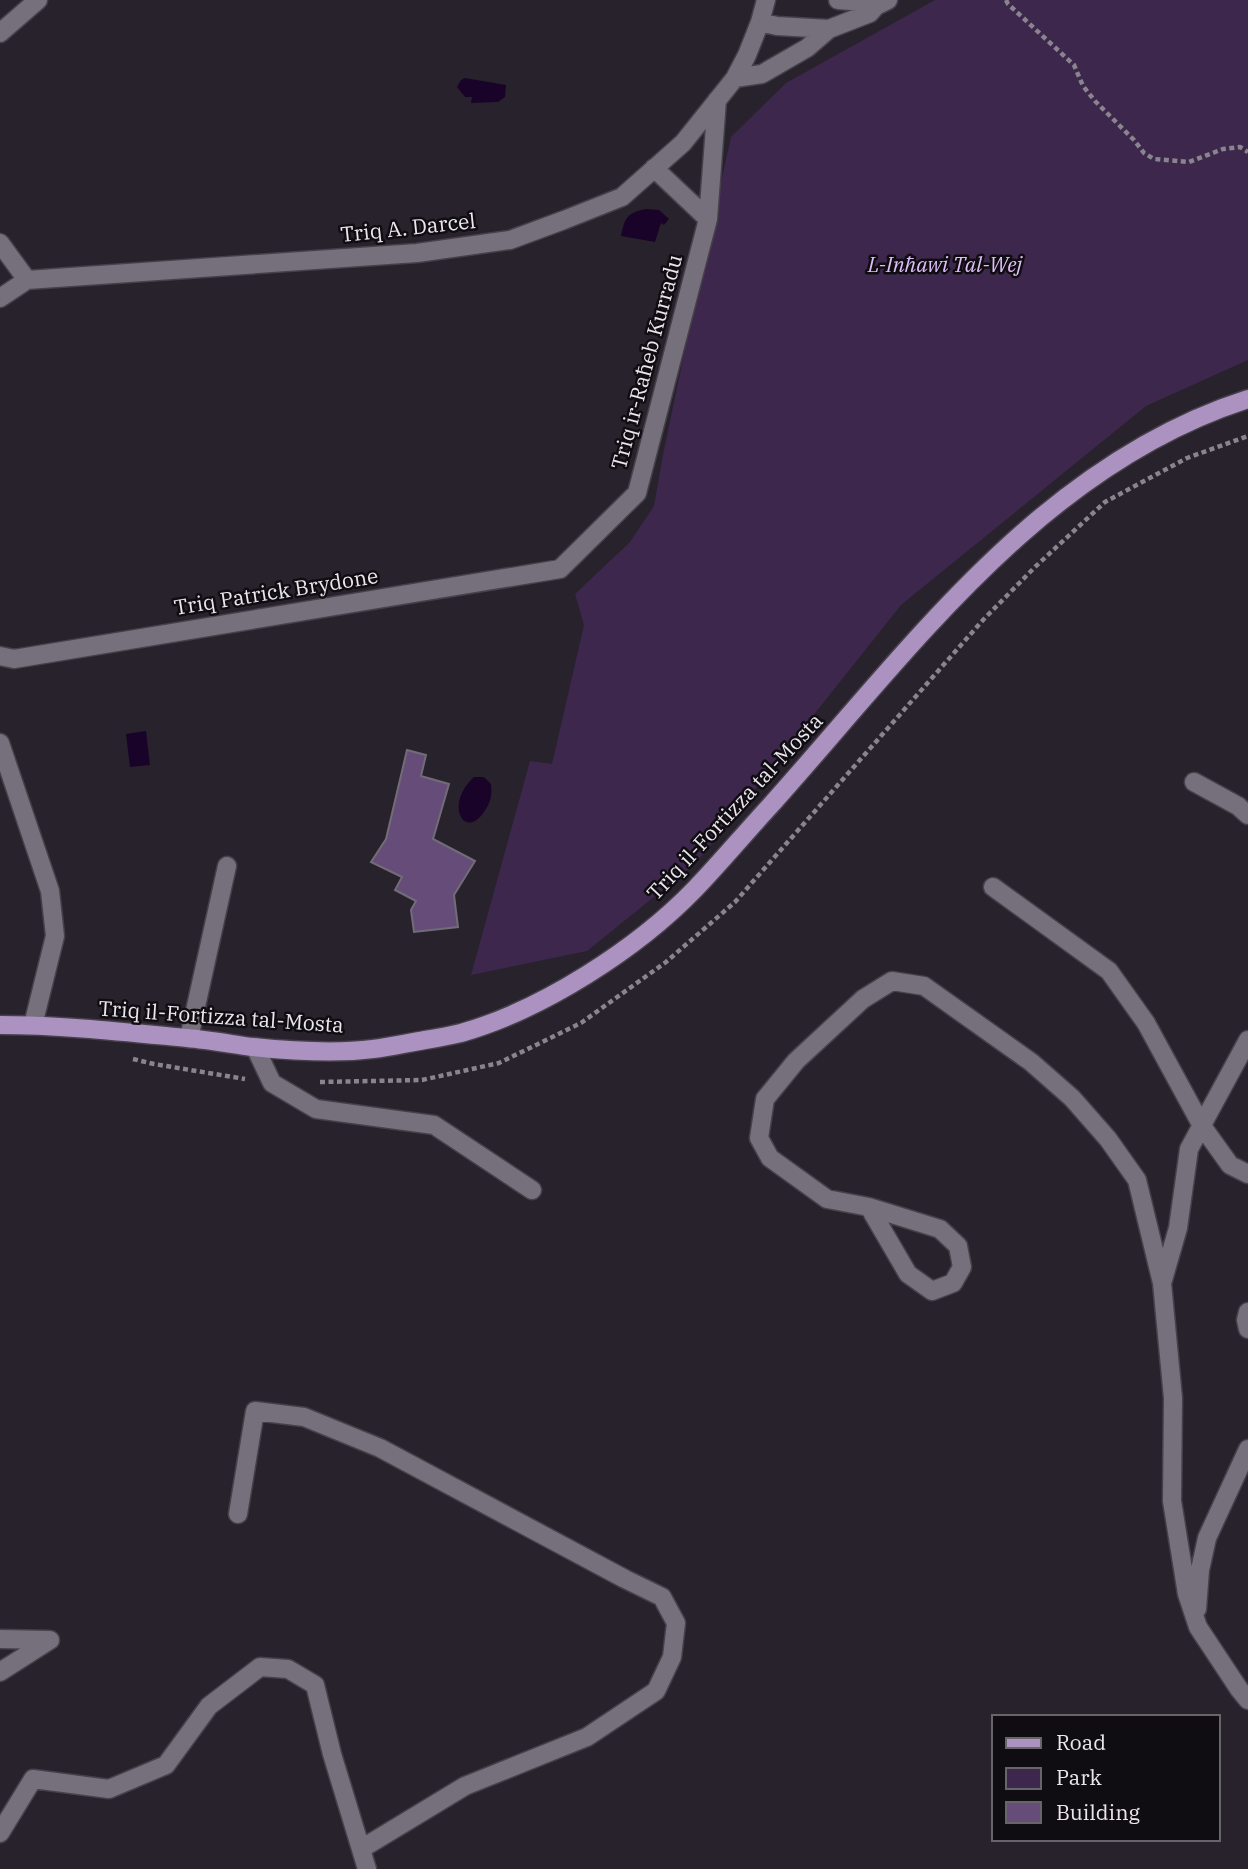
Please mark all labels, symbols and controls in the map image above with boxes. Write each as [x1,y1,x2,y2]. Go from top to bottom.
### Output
street label: Triq A. Darcel [339,206,477,248]
park label: L-Inħawi Tal-Wej [867,250,1023,278]
street label: Triq ir-Raħeb Kurradu [604,251,688,472]
street label: Triq Patrick Brydone [172,561,380,621]
street label: Triq il-Fortizza tal-Mosta [640,707,828,906]
street label: Triq il-Fortizza tal-Mosta [97,993,345,1039]
legend [992,1715,1220,1841]
text: Road [1056,1728,1106,1756]
text: Park [1056,1763,1103,1791]
text: Building [1056,1798,1141,1826]

